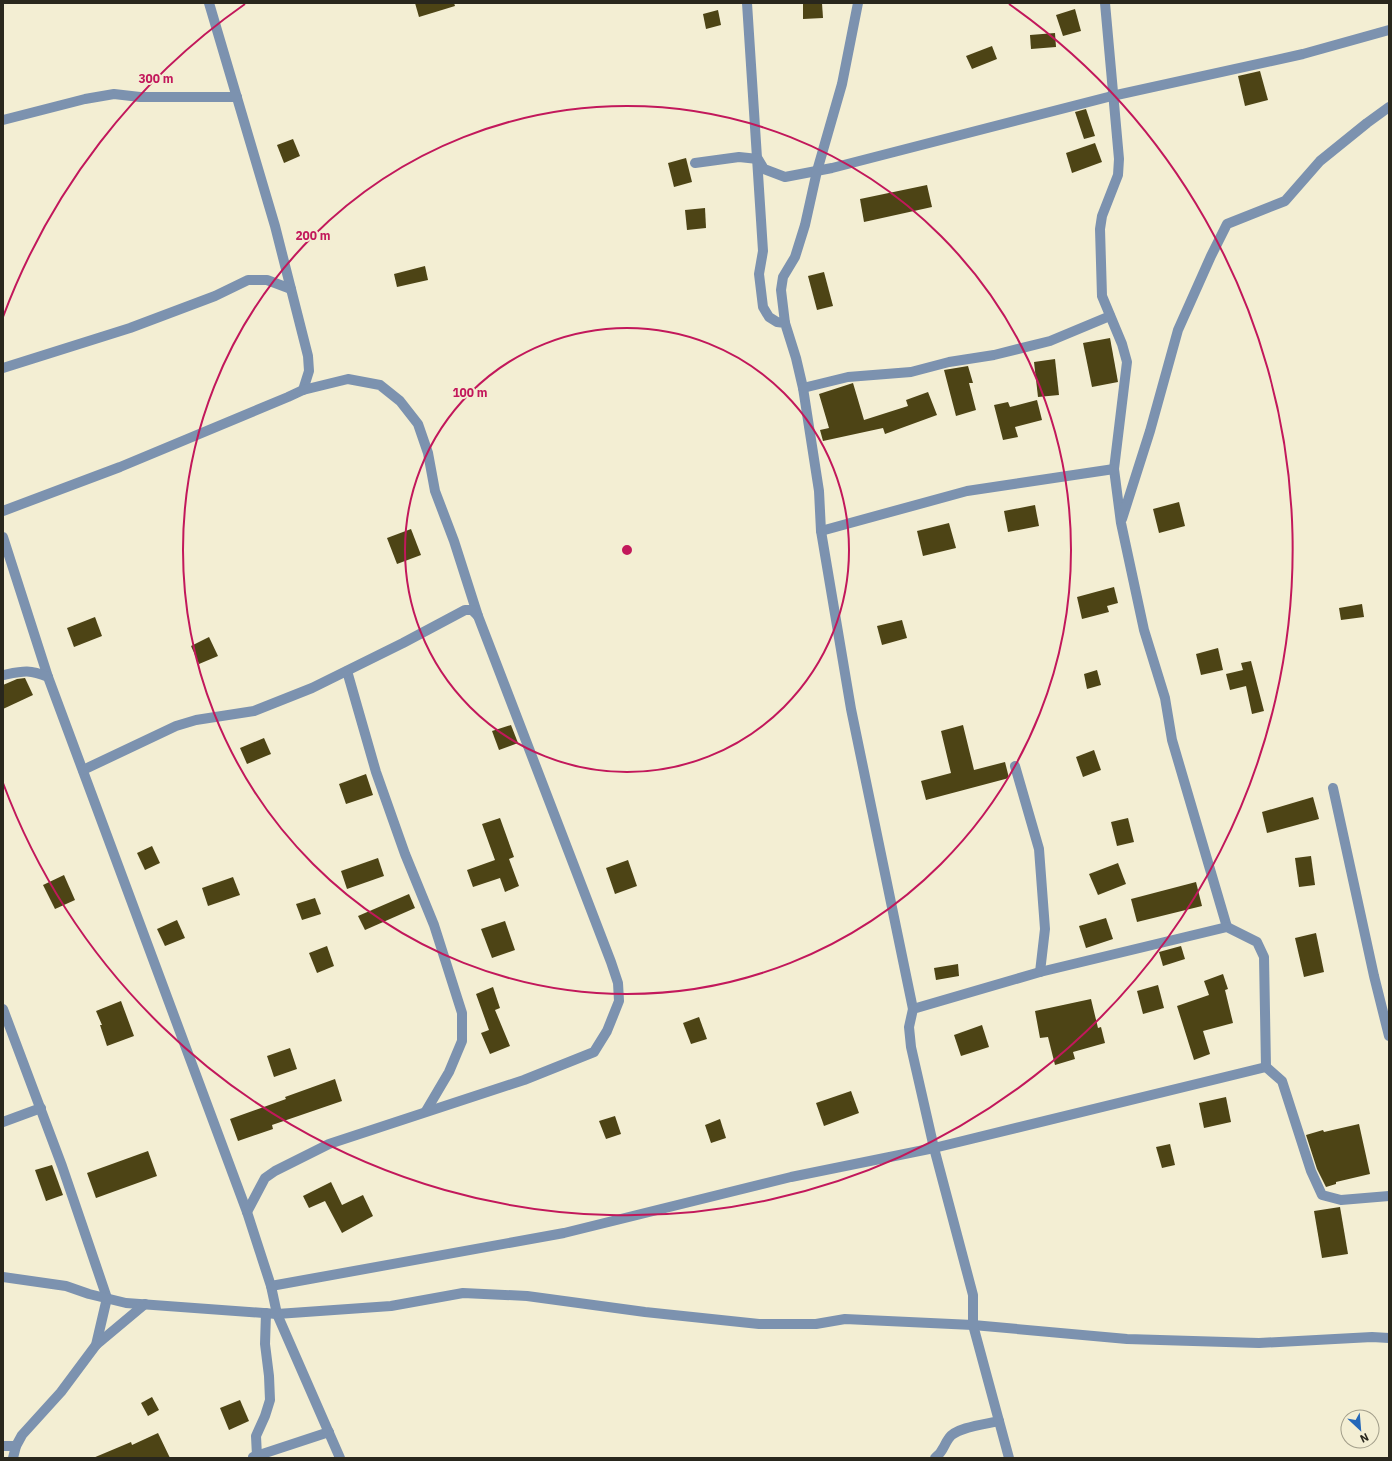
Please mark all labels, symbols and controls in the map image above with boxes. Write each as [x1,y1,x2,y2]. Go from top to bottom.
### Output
text: 300 m [138,71,174,86]
text: 200 m [295,228,331,243]
text: 100 m [452,385,488,400]
centre of rings [620,543,634,557]
north arrow [1340,1409,1380,1449]
text: N [1358,1430,1371,1446]

